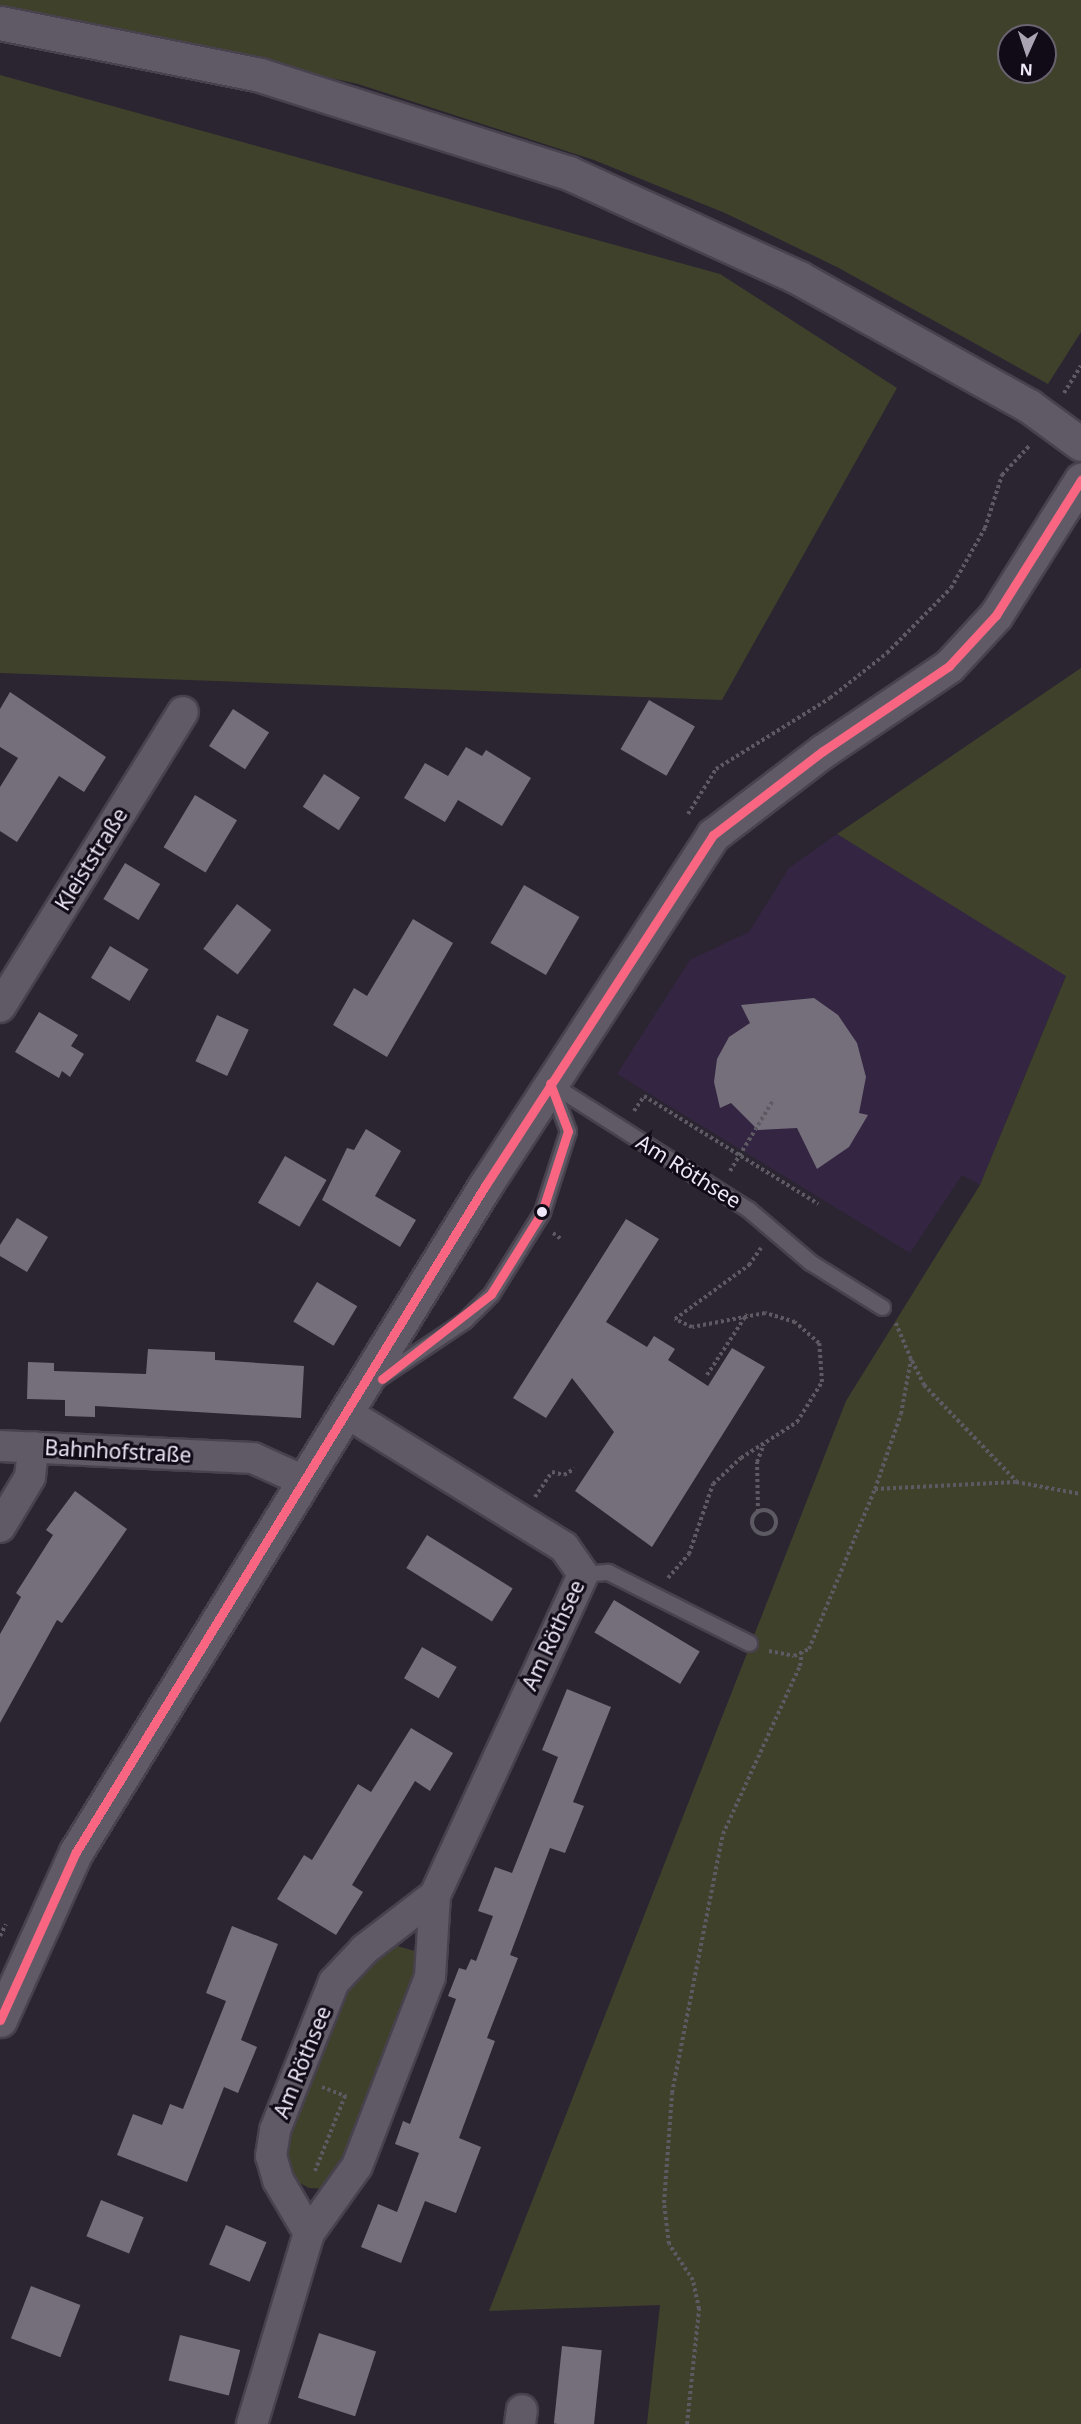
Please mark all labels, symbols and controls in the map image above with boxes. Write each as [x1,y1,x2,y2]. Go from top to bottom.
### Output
north arrow [997,24,1057,84]
text: N [1019,59,1033,81]
street label: Kleiststraße [50,803,132,915]
street label: Am Röthsee [632,1129,746,1213]
unlabelled marker [536,1206,548,1218]
street label: Bahnhofstraße [44,1435,192,1467]
street label: Am Röthsee [517,1576,589,1694]
street label: Am Röthsee [268,2002,336,2122]

